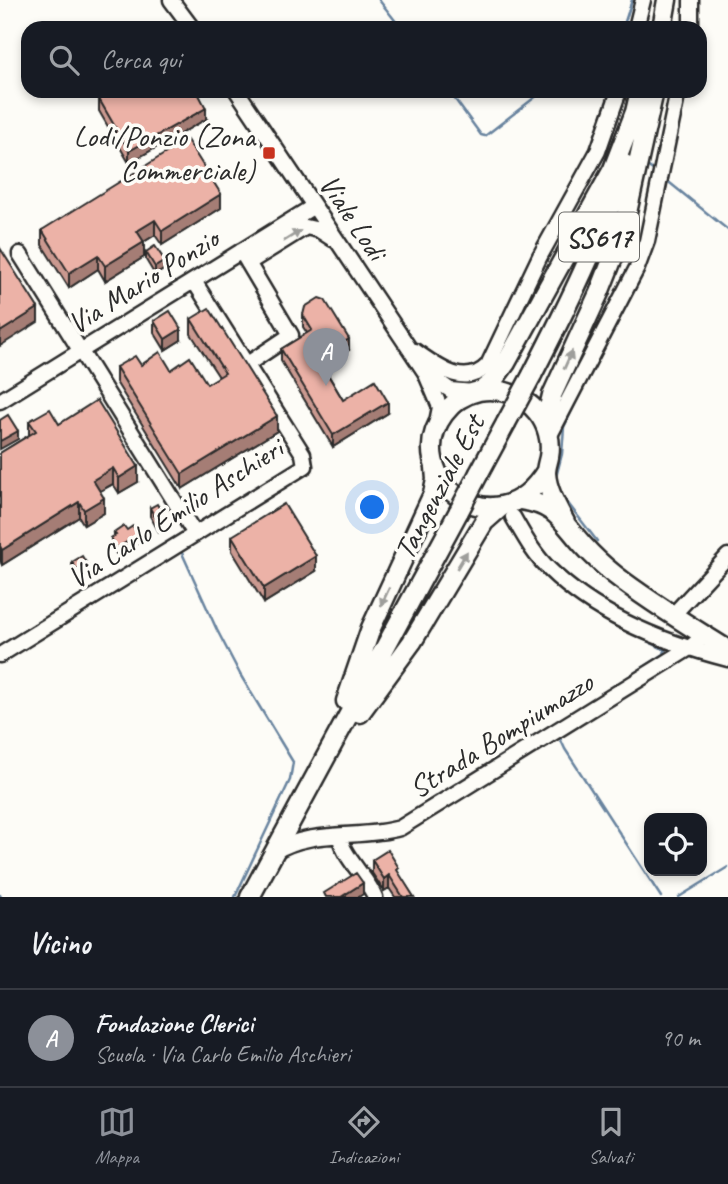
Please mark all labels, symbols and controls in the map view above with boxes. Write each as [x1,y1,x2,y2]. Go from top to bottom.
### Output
search box [21,21,707,98]
icon: search [45,41,83,79]
text: Cerca qui [101,43,181,76]
place label: Lodi/Ponzio (Zona Commerciale) [74,117,257,189]
marker: Lodi/Ponzio (Zona Commerciale) [261,145,277,161]
street label: Viale Lodi [311,167,397,270]
road number: SS617 [559,212,639,262]
street label: Via Mario Ponzio [60,218,228,342]
one-way arrow [282,229,302,242]
pin: A [303,328,349,386]
one-way arrow [562,350,574,370]
street label: Tangenziale Est [385,406,494,566]
street label: Via Carlo Emilio Aschieri [60,427,293,597]
your location [355,490,389,524]
one-way arrow [455,551,468,570]
one-way arrow [379,587,391,607]
street label: Strada Bompiumazzo [402,663,601,807]
map controls [644,813,707,876]
button: locate [644,813,707,876]
text: Vicino [28,924,90,962]
text: Fondazione Clerici [95,1007,253,1040]
text: A [45,1024,57,1053]
text: 90 m [661,1024,700,1053]
text: Scuola · Via Carlo Emilio Aschieri [95,1040,350,1069]
tab: Mappa [95,1103,139,1169]
tab: Indicazioni [329,1103,399,1169]
tab: Salvati [589,1103,633,1169]

